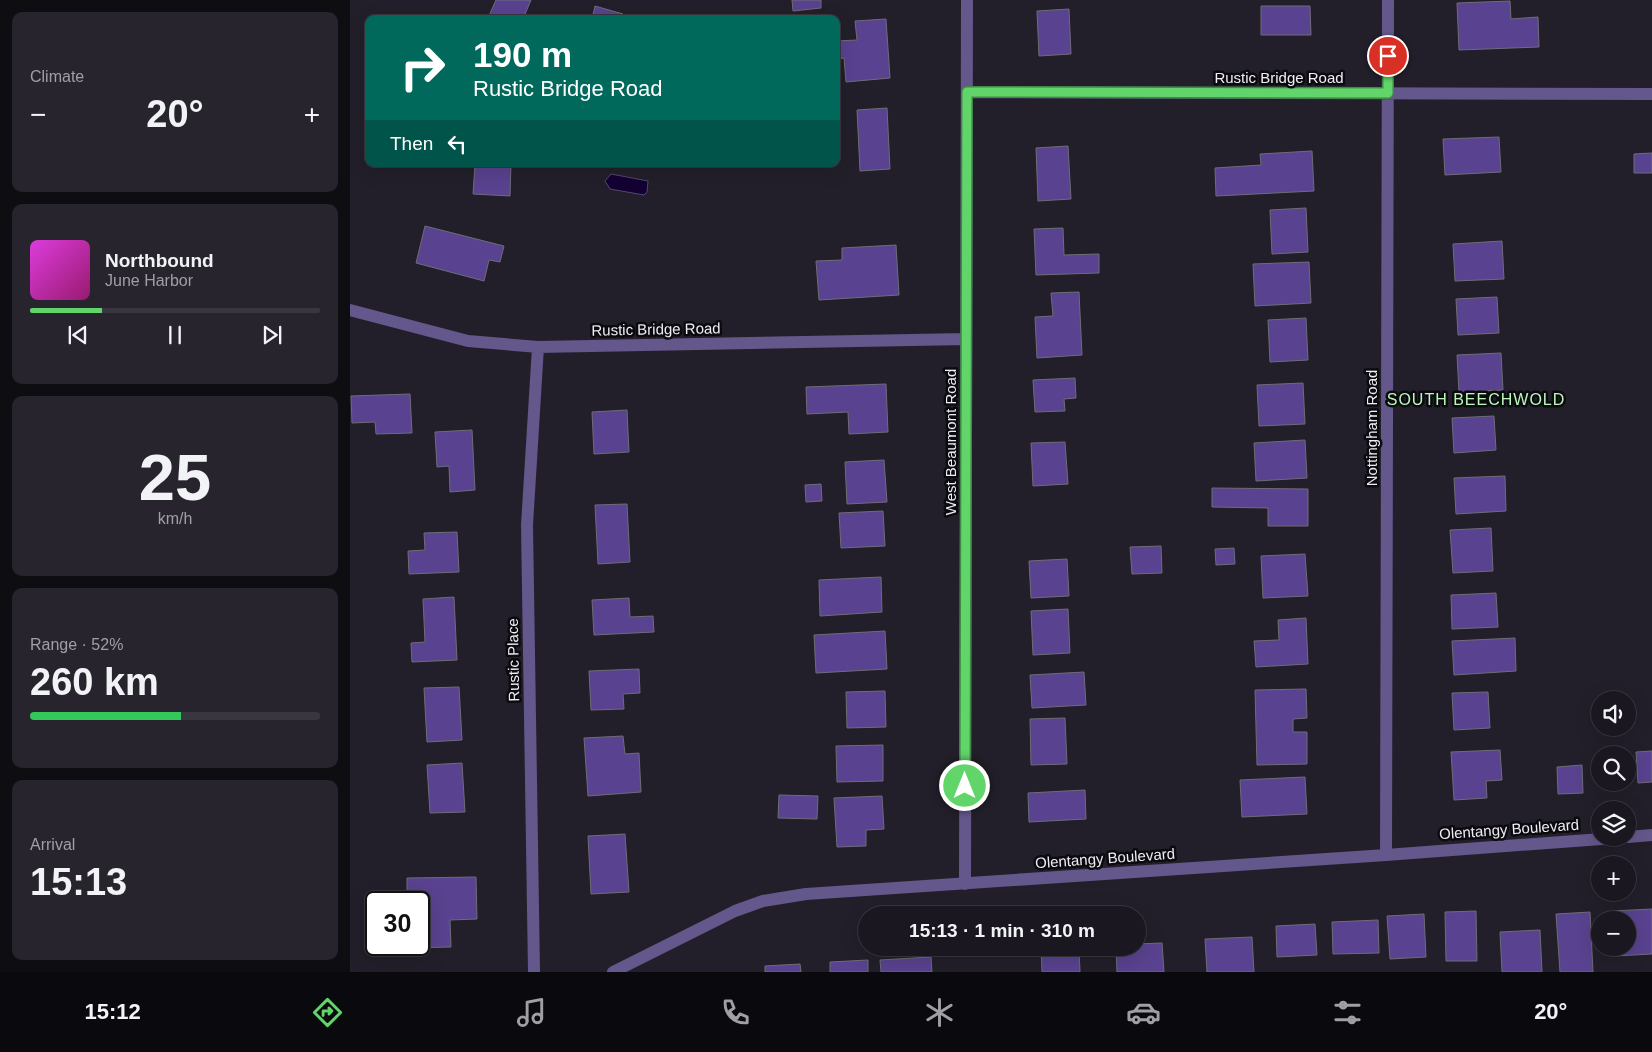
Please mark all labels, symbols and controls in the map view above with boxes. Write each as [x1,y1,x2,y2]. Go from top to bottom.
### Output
icon: right [390,35,455,100]
text: 190 m [473,35,572,74]
pin [1367,35,1409,77]
icon: arrive [1374,42,1402,70]
text: Climate [30,68,84,85]
street label: Rustic Bridge Road [1214,69,1344,86]
text: Rustic Bridge Road [473,76,663,101]
text: 20° [146,93,204,135]
text: − [30,99,46,130]
text: + [304,99,320,130]
icon: left [443,130,471,158]
text: Then [390,133,433,154]
text: Northbound [105,250,214,271]
text: June Harbor [105,272,193,289]
street label: Rustic Bridge Road [591,319,721,339]
icon: previous [64,321,92,349]
icon: pause [161,321,189,349]
icon: next [258,321,286,349]
street label: West Beaumont Road [942,369,959,515]
street label: Nottingham Road [1363,370,1380,486]
district label: SOUTH BEECHWOLD [1387,391,1565,408]
text: 25 [139,441,211,514]
text: km/h [158,510,192,527]
street label: Rustic Place [504,618,522,702]
text: Range · 52% [30,636,123,653]
text: 260 km [30,661,159,703]
map controls [1591,691,1636,956]
button: sound [1591,691,1636,736]
button: search [1591,746,1636,791]
position arrow [938,759,990,811]
button: layers [1591,801,1636,846]
street label: Olentangy Boulevard [1439,816,1579,842]
text: Arrival [30,836,75,853]
street label: Olentangy Boulevard [1035,845,1175,871]
button: + [1591,856,1636,901]
text: 15:13 [30,861,127,903]
speed limit sign: 30 [365,891,430,956]
button: − [1591,911,1636,956]
text: 15:13 · 1 min · 310 m [909,920,1095,941]
icon: directions [310,995,345,1030]
icon: music [514,995,549,1030]
icon: phone [718,995,753,1030]
icon: climate [922,995,957,1030]
icon: car [1126,995,1161,1030]
icon: filters [1330,995,1365,1030]
text: 15:12 [85,999,141,1024]
text: 20° [1534,999,1567,1024]

